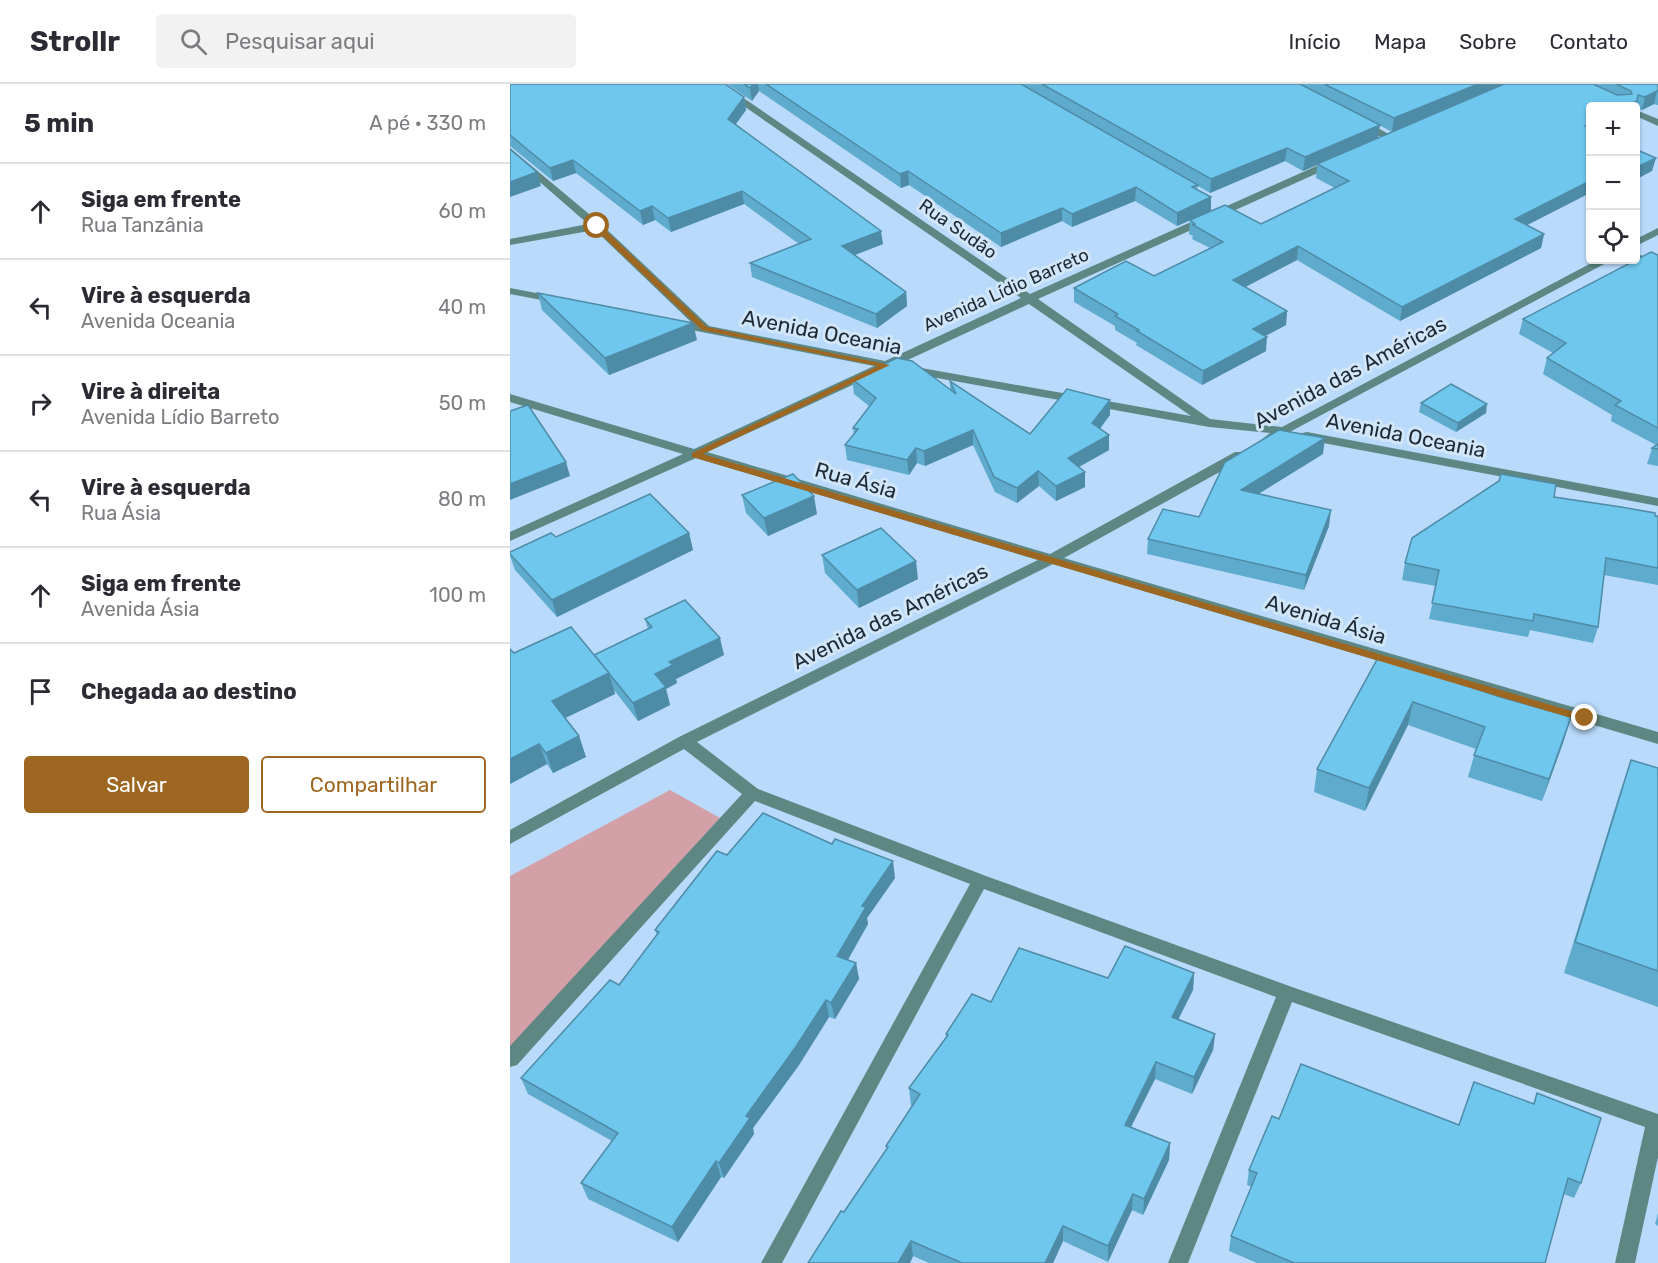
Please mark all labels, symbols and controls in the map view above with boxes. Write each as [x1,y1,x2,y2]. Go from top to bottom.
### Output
search box [156,14,576,68]
text: Strollr [30,25,120,58]
icon: search [177,25,210,58]
text: Pesquisar aqui [225,28,375,55]
text: Início [1289,29,1341,54]
text: Mapa [1374,29,1426,54]
text: Sobre [1459,29,1516,54]
text: Contato [1549,29,1628,54]
map controls [1586,102,1640,264]
button: + [1586,102,1640,156]
text: 5 min [24,108,94,139]
text: A pé · 330 m [369,111,486,135]
button: − [1586,156,1640,210]
text: Siga em frente [81,186,241,213]
street label: Rua Sudão [915,194,1001,264]
icon: ahead [24,195,57,228]
text: 60 m [439,199,486,223]
button: locate [1586,210,1640,264]
route start [583,212,609,238]
text: Rua Tanzânia [81,213,204,237]
street label: Avenida Lídio Barreto [920,244,1092,336]
text: Vire à esquerda [81,282,251,309]
icon: left [24,291,57,324]
text: 40 m [438,295,486,319]
street label: Avenida Oceania [740,304,904,360]
text: Avenida Oceania [81,309,235,333]
street label: Avenida das Américas [1250,311,1450,433]
text: Vire à direita [81,378,220,405]
icon: right [24,387,57,420]
text: 50 m [439,391,486,415]
text: Avenida Lídio Barreto [81,405,280,429]
street label: Avenida Oceania [1324,407,1488,463]
street label: Rua Ásia [812,456,900,504]
text: Vire à esquerda [81,474,251,501]
icon: left [24,483,57,516]
text: 80 m [438,487,486,511]
text: Rua Ásia [81,501,161,525]
street label: Avenida das Américas [788,558,992,674]
text: Siga em frente [81,570,241,597]
icon: ahead [24,579,57,612]
text: 100 m [429,583,486,607]
street label: Avenida Ásia [1263,589,1389,649]
text: Avenida Ásia [81,597,199,621]
icon: arrive [24,675,57,708]
text: Chegada ao destino [81,678,297,705]
route end [1571,704,1597,730]
button: Salvar [24,756,249,813]
button: Compartilhar [261,756,486,813]

